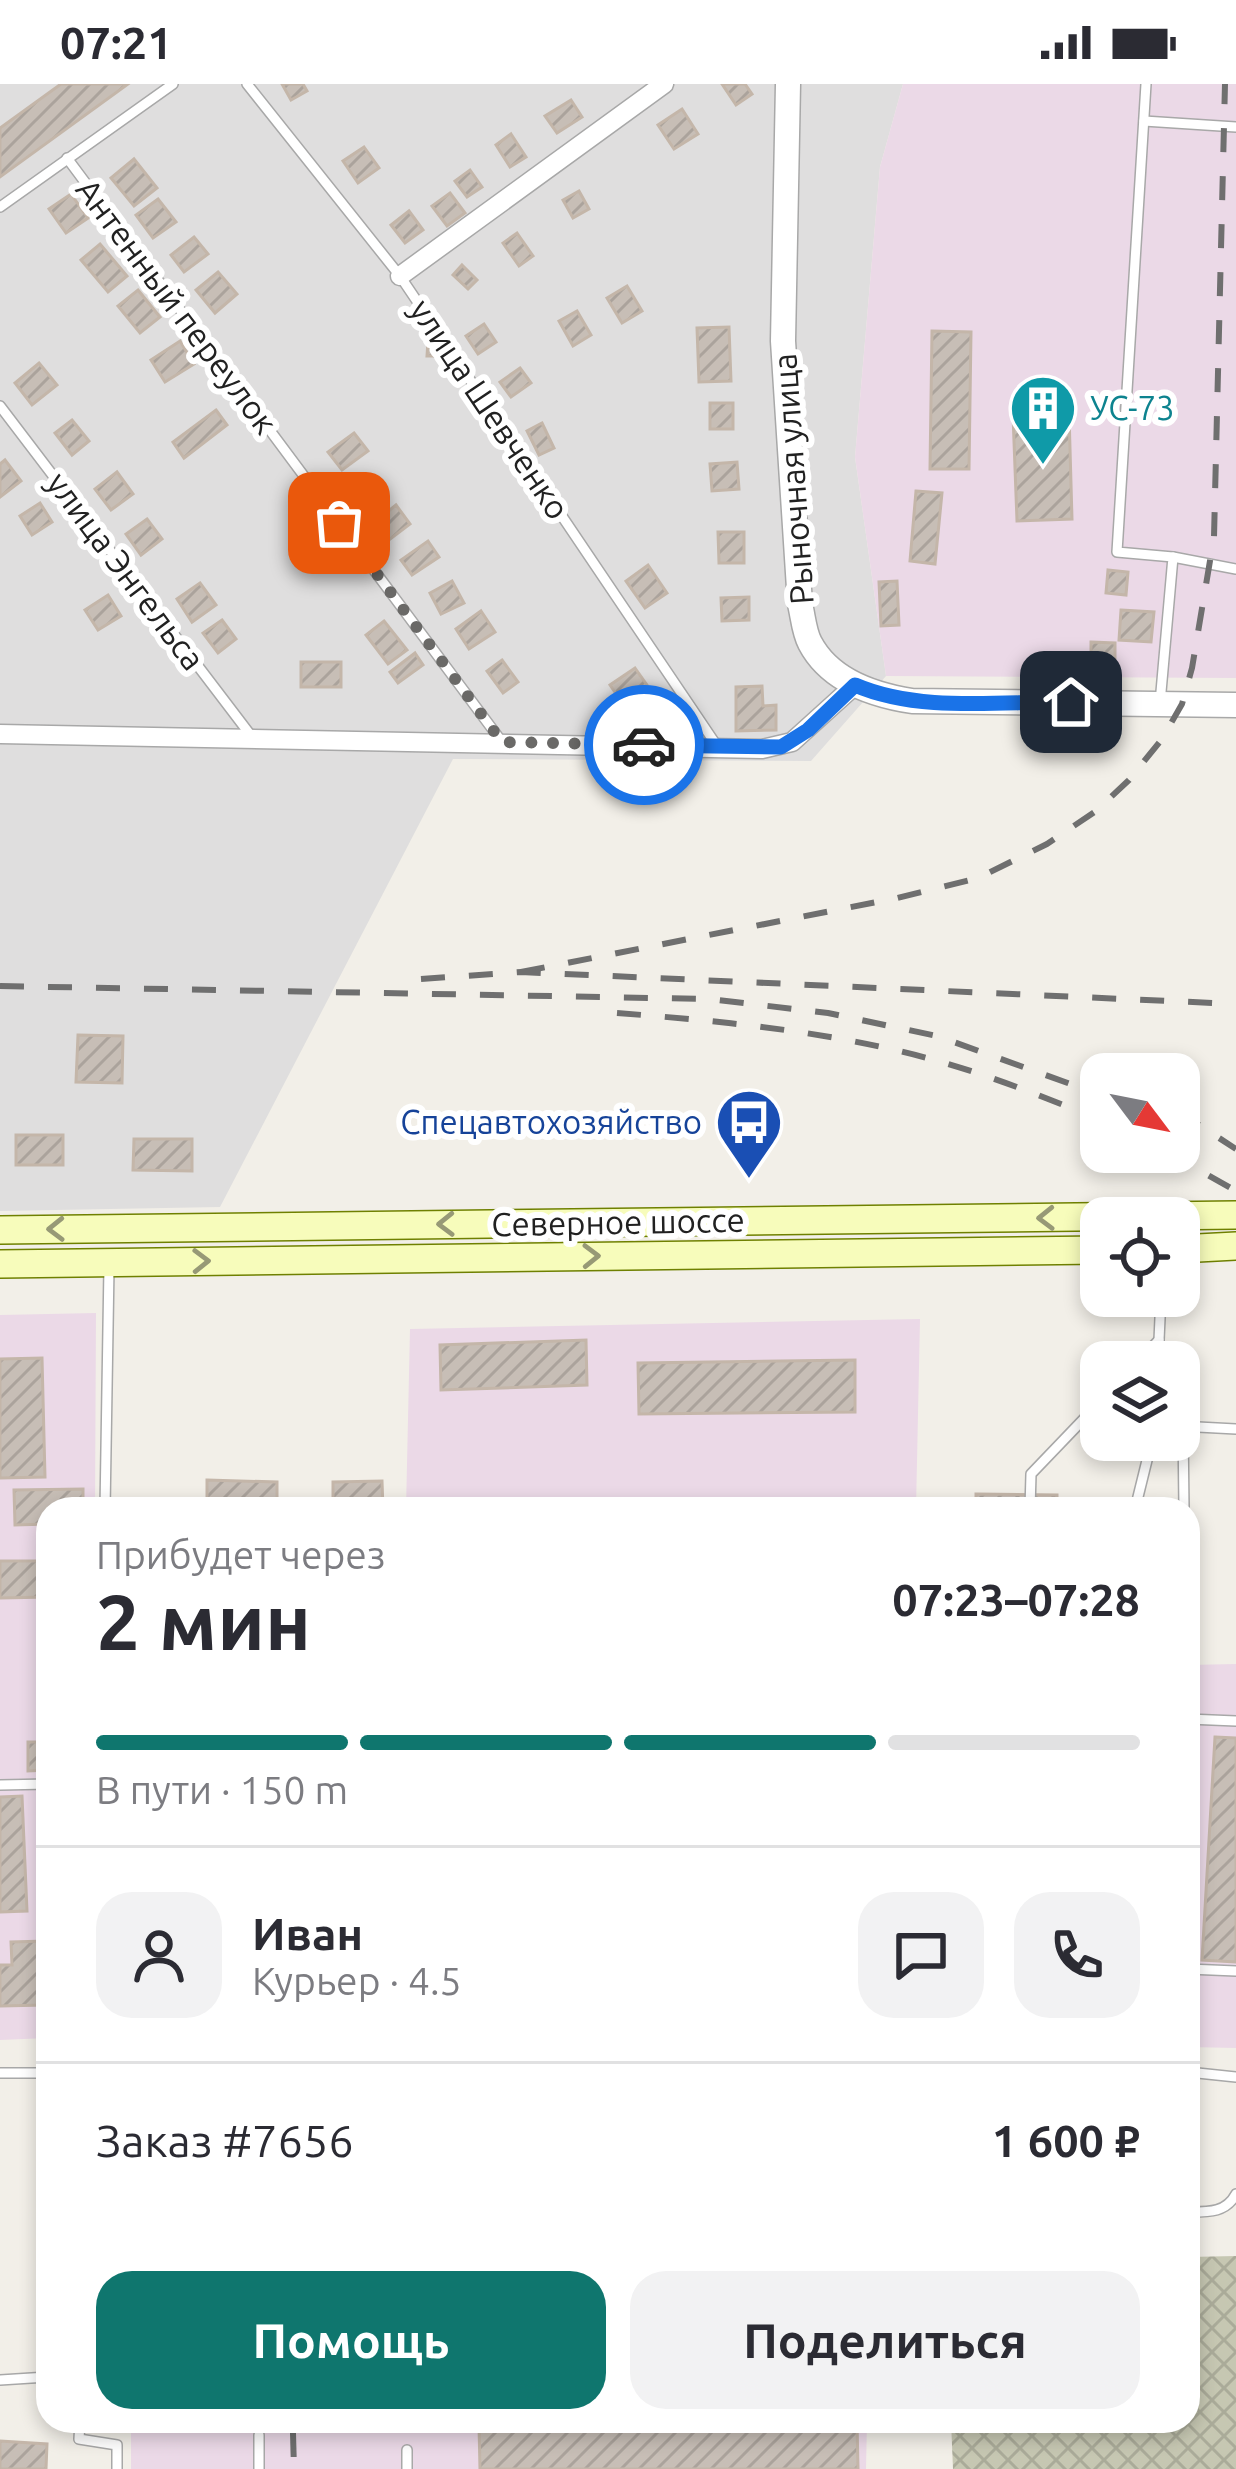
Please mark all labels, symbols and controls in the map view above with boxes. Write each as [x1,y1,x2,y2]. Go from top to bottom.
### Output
text: 07:21 [60,17,173,68]
street label: Антенный переулок [70,171,285,440]
street label: улица Шевченко [403,292,578,526]
street label: Рыночная улица [765,352,820,606]
building icon: УС-73 [1008,373,1078,467]
place label: УС-73 [1090,389,1175,426]
street label: улица Энгельса [40,465,213,677]
pin [288,472,390,574]
icon: bag [306,490,372,556]
pin [1020,651,1122,753]
icon: home [1038,669,1104,735]
courier [584,685,704,805]
icon: car [611,712,677,778]
north arrow [1080,1053,1200,1173]
map controls [1080,1053,1200,1461]
bus stop icon: Спецавтохозяйство [714,1087,784,1181]
place label: Спецавтохозяйство [400,1103,702,1140]
button: locate [1080,1197,1200,1317]
street label: Северное шоссе [491,1201,745,1242]
one-way arrow [1036,1204,1055,1230]
one-way arrow [436,1211,455,1237]
one-way arrow [46,1216,65,1242]
one-way arrow [583,1243,601,1269]
one-way arrow [192,1248,211,1274]
button: layers [1080,1341,1200,1461]
text: Прибудет через [96,1533,385,1576]
text: 07:23–07:28 [892,1574,1140,1625]
text: 2 мин [96,1577,311,1665]
text: В пути · 150 m [96,1768,348,1811]
button: person [96,1892,222,2018]
button: chat [858,1892,984,2018]
button: phone [1014,1892,1140,2018]
text: Иван [252,1908,363,1959]
text: Курьер · 4.5 [252,1959,462,2002]
text: Заказ #7656 [96,2115,354,2166]
text: 1 600 ₽ [992,2115,1140,2166]
button: Помощь [96,2271,606,2409]
button: Поделиться [630,2271,1140,2409]

